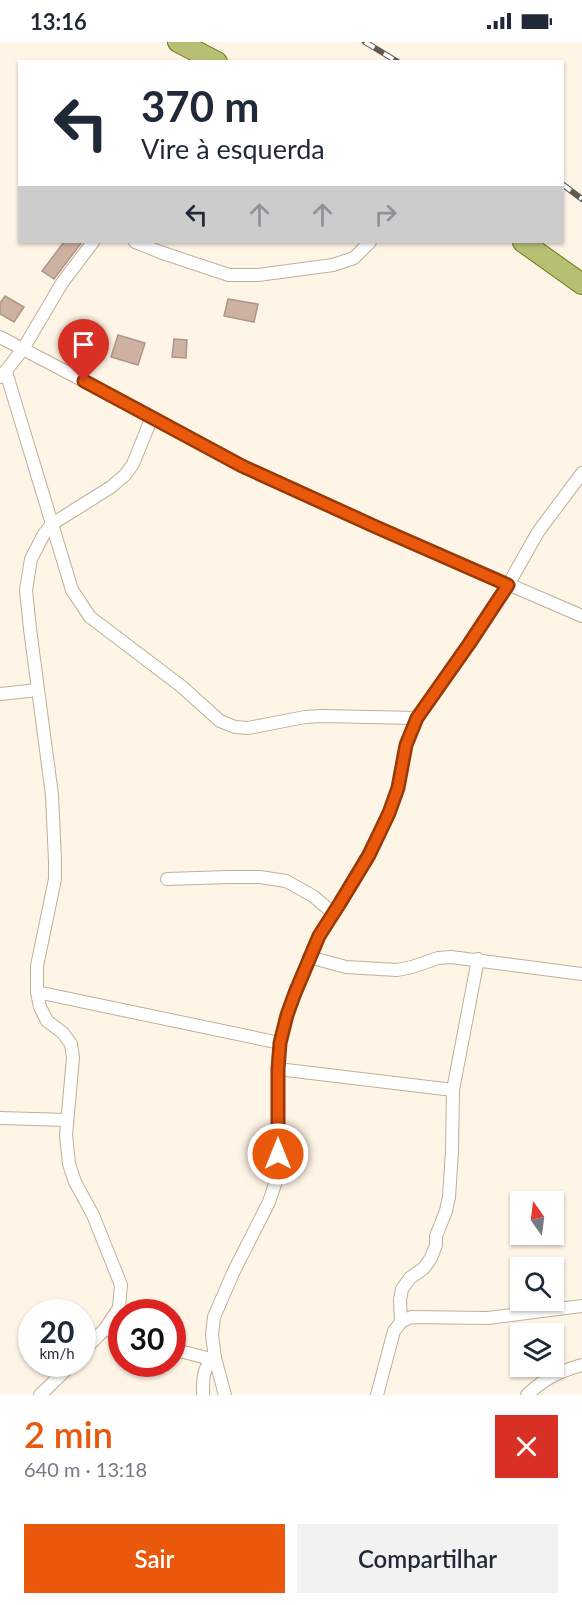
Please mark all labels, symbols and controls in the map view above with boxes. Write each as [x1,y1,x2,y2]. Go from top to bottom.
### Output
text: 13:16 [30,8,87,35]
text: 370 m [141,81,259,131]
icon: left [42,84,120,162]
text: Vire à esquerda [141,132,325,165]
icon: left [180,198,213,231]
icon: ahead [243,198,276,231]
icon: ahead [306,198,339,231]
icon: right [369,198,402,231]
pin [58,319,109,381]
icon: arrive [67,328,100,361]
position arrow [246,1122,310,1186]
north arrow [510,1191,564,1245]
map controls [510,1191,564,1377]
button: search [510,1257,564,1311]
speed limit sign: 30 [108,1299,186,1377]
text: 20 [40,1313,74,1349]
button: layers [510,1323,564,1377]
text: km/h [39,1344,75,1362]
text: 2 min [24,1412,113,1456]
button: close [495,1415,558,1478]
text: 640 m · 13:18 [24,1457,147,1481]
button: Sair [24,1524,285,1593]
button: Compartilhar [297,1524,558,1593]

